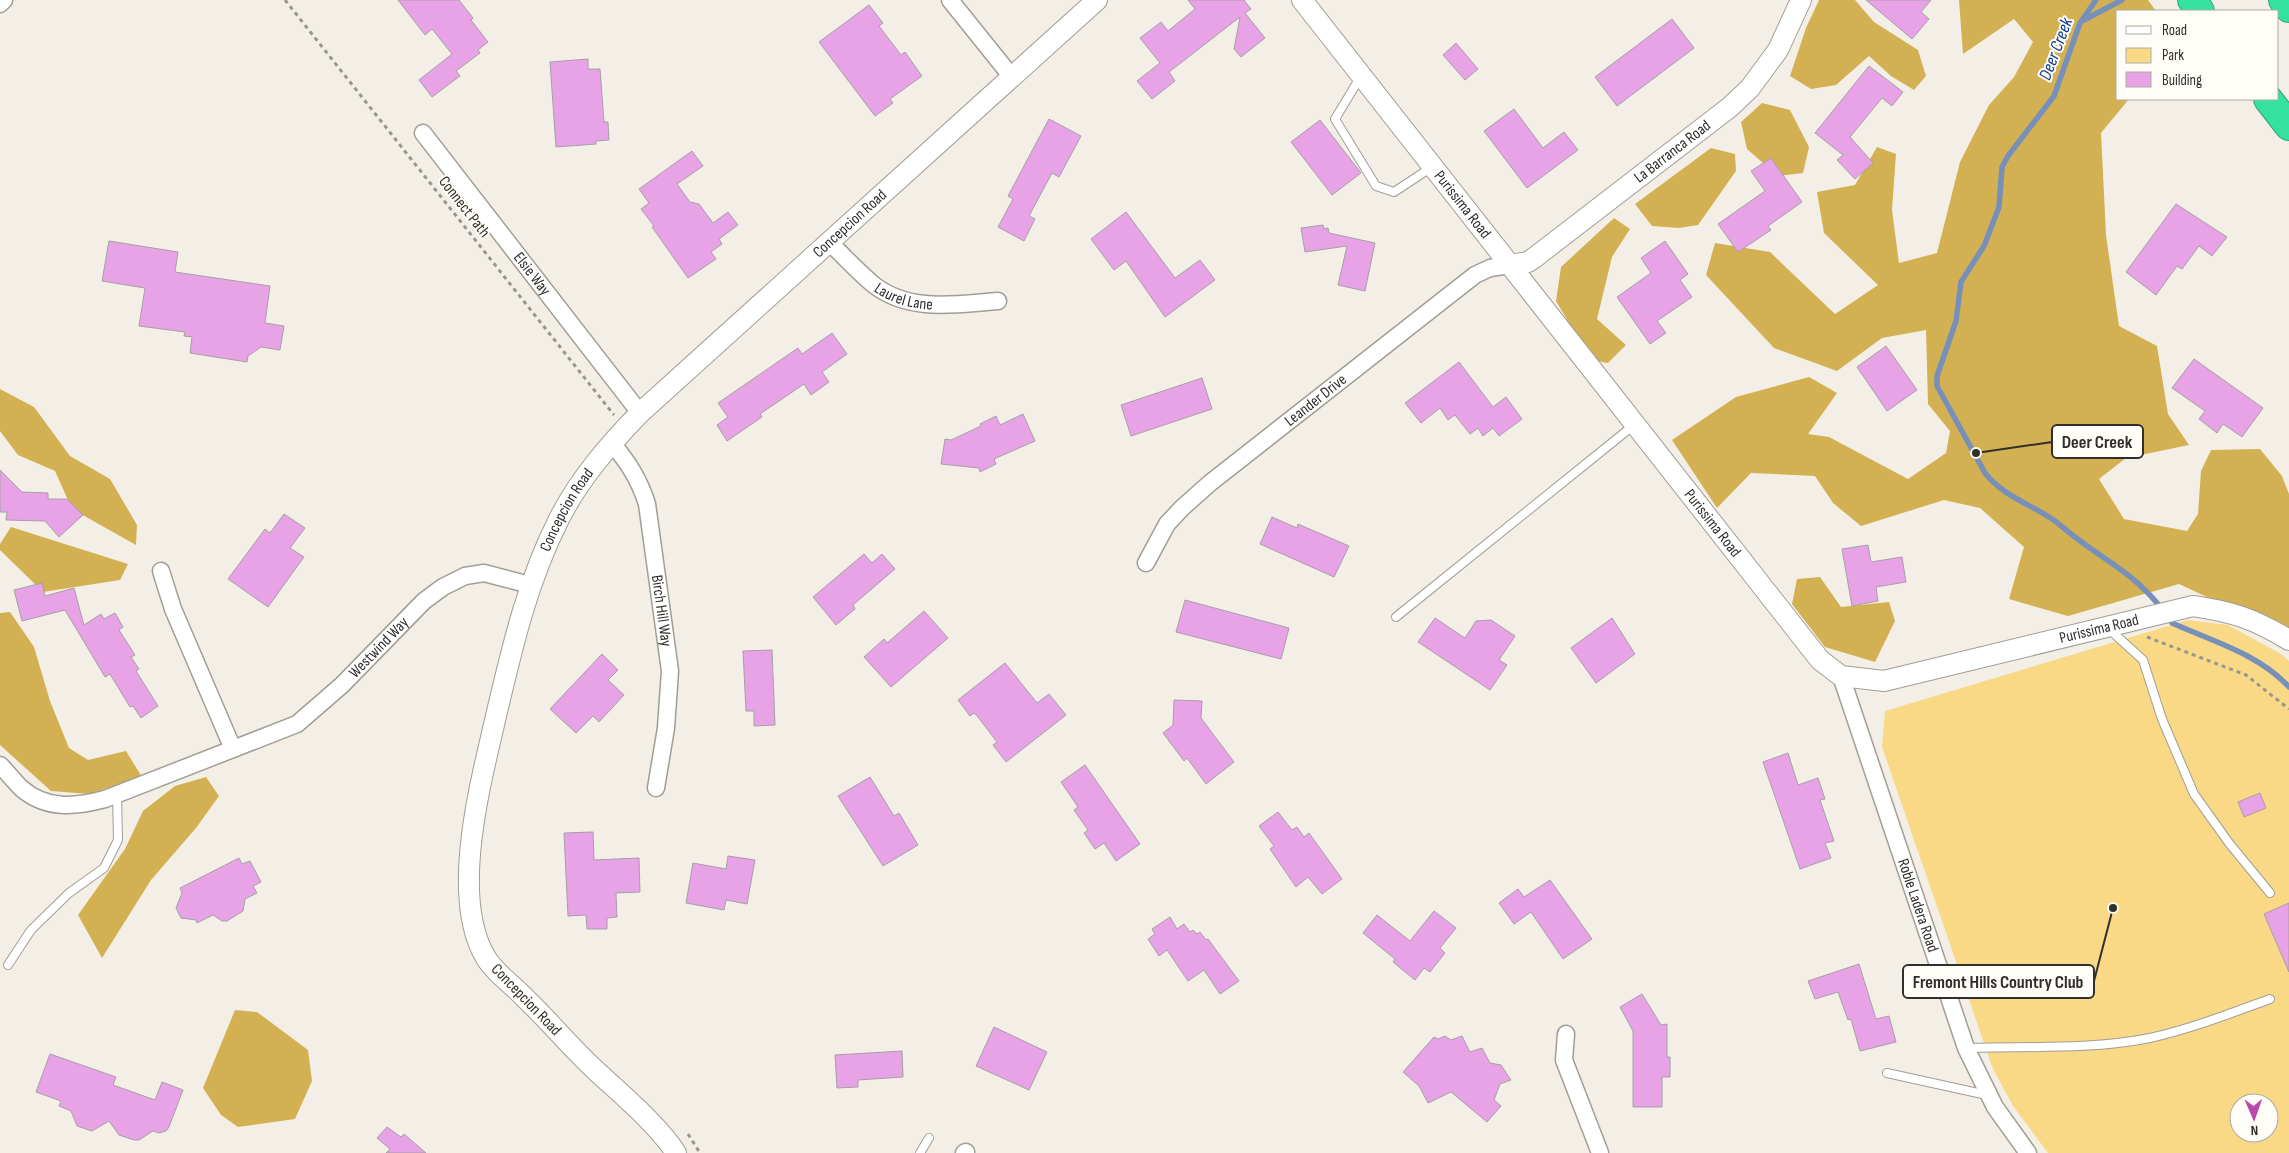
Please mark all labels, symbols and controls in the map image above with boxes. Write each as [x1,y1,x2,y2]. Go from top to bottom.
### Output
legend [2116,10,2279,100]
water label: Deer Creek [2035,14,2078,83]
text: Road [2162,21,2187,40]
text: Park [2162,46,2184,65]
text: Building [2162,71,2202,90]
street label: La Barranca Road [1630,116,1714,187]
street label: Purissima Road [1430,167,1495,242]
street label: Connect Path [434,173,494,241]
street label: Concepcion Road [809,185,890,262]
street label: Elsie Way [509,248,555,299]
street label: Laurel Lane [871,279,933,314]
street label: Leander Drive [1281,370,1350,430]
callout: Deer Creek [2052,425,2143,458]
text: Deer Creek [2062,432,2133,453]
street label: Concepcion Road [536,464,598,554]
street label: Purissima Road [1680,485,1745,561]
street label: Birch Hill Way [647,574,676,648]
street label: Purissima Road [2057,610,2141,648]
street label: Westwind Way [345,613,413,682]
street label: Roble Ladera Road [1894,856,1943,955]
street label: Concepcion Road [487,960,565,1040]
callout: Fremont Hills Country Club [1903,965,2094,998]
text: Fremont Hills Country Club [1913,972,2084,993]
north arrow [2229,1093,2279,1143]
text: N [2250,1122,2258,1139]

